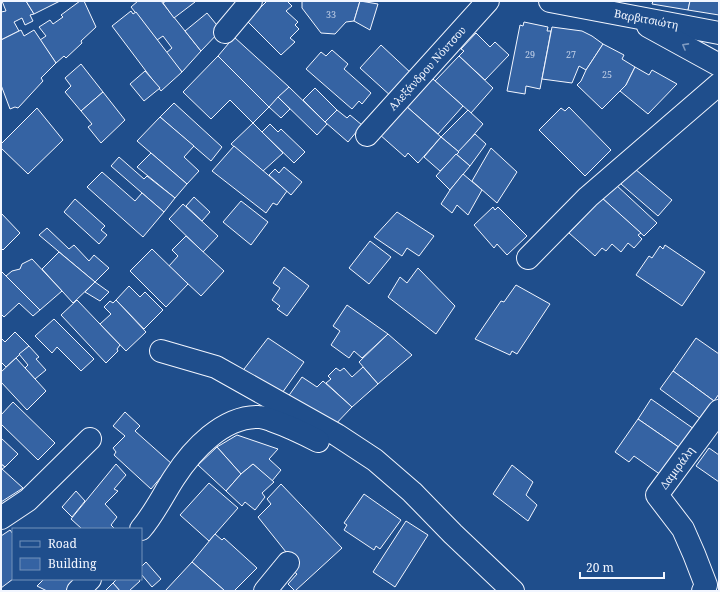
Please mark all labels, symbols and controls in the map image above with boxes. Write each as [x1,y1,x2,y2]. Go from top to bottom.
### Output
street label: Βαρβιτσιώτη [613,5,680,32]
house number: 33 [326,8,336,21]
street label: Αλεξάνδρου Νόυτσου [385,22,469,113]
one-way arrow [682,43,689,50]
house number: 29 [525,48,535,61]
house number: 27 [566,48,576,61]
house number: 25 [602,68,612,81]
street label: Δαμιράλη [656,443,697,492]
legend [12,528,142,580]
text: Road [48,535,78,552]
scale bar [580,554,664,580]
text: Building [48,555,97,572]
text: 20 m [586,559,614,576]

